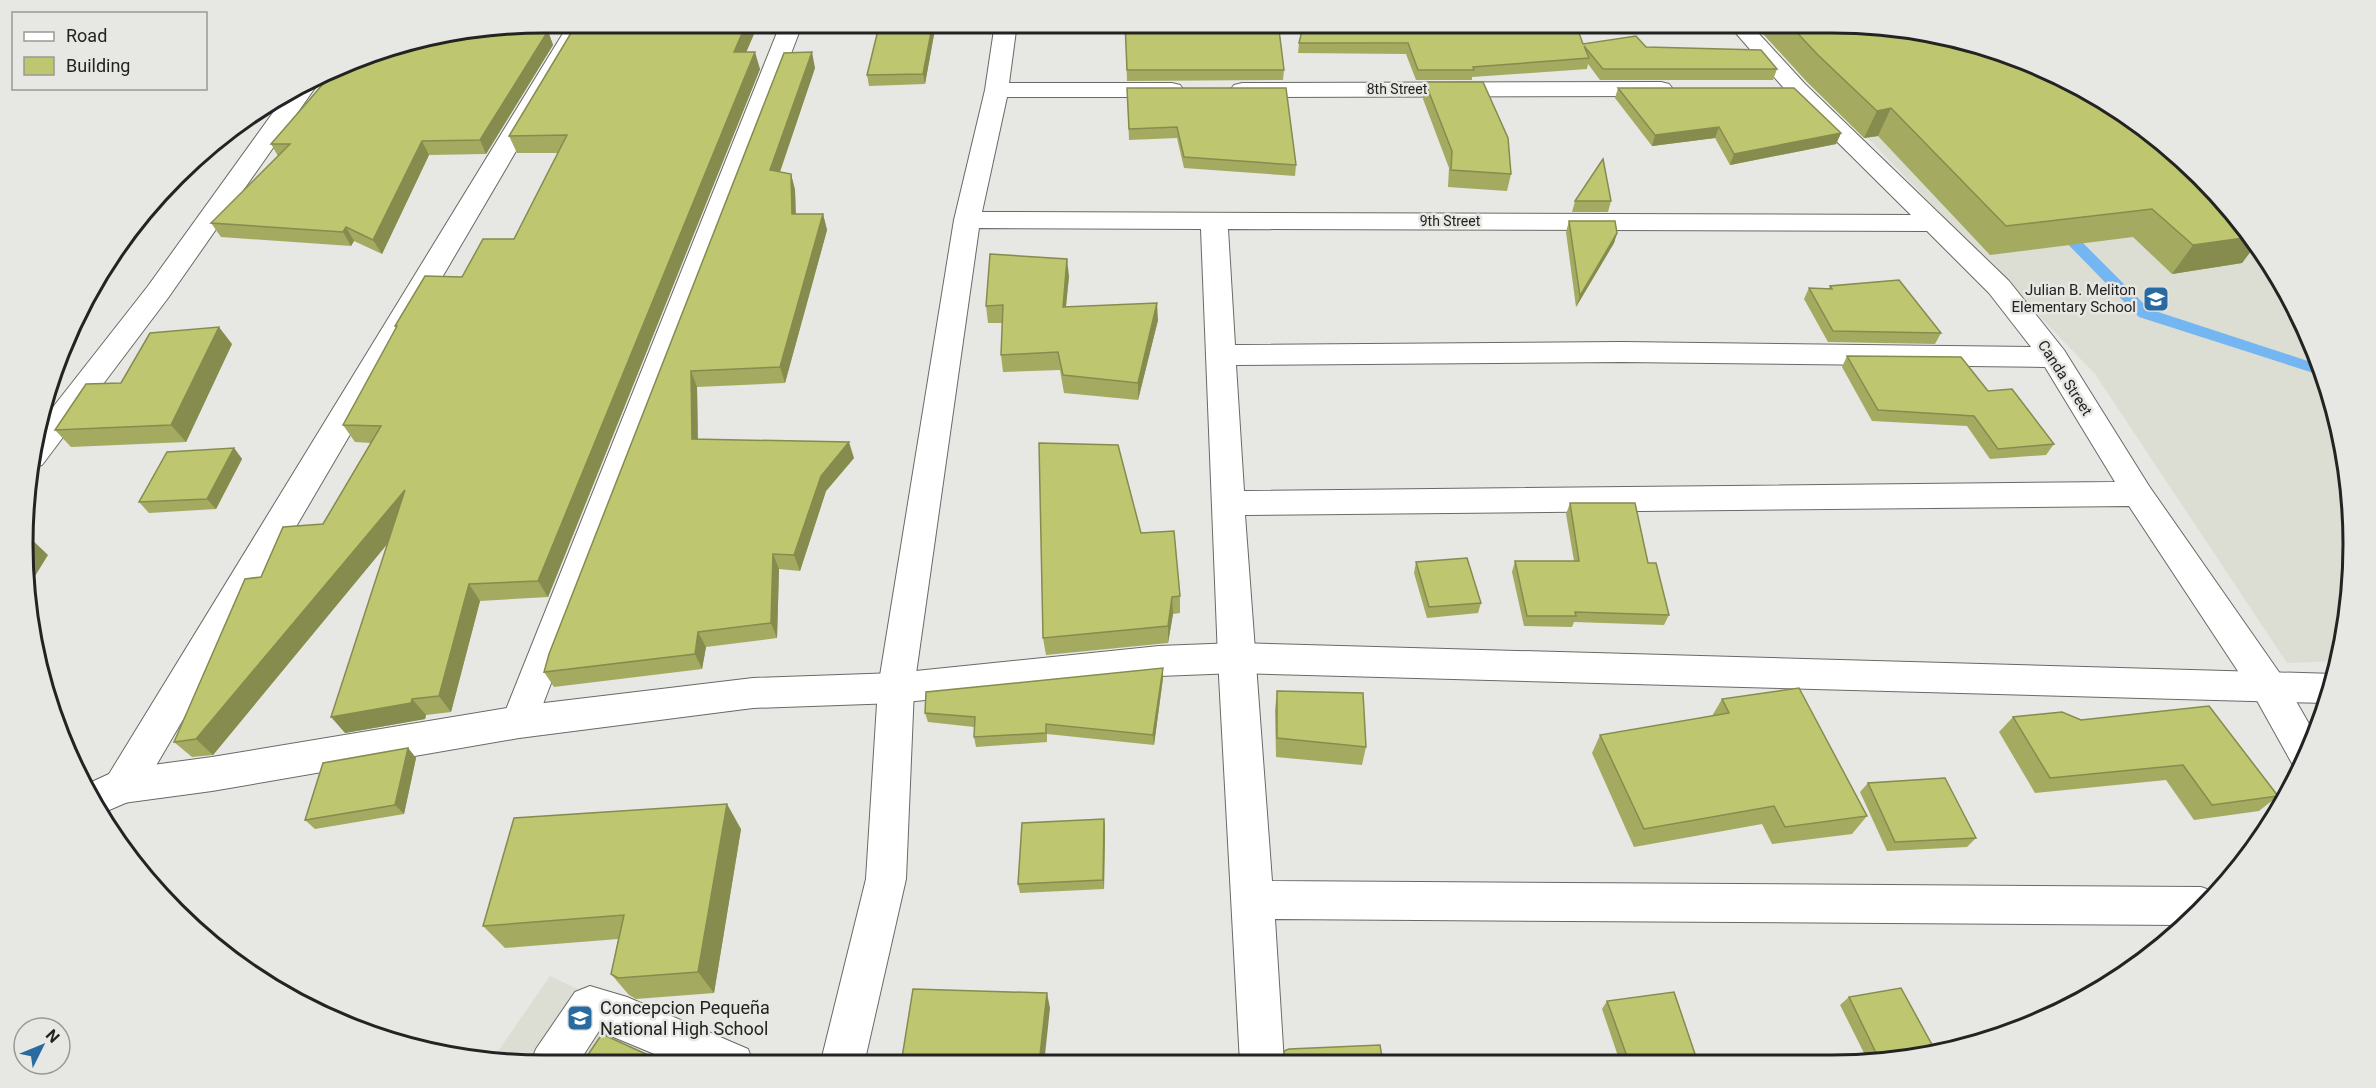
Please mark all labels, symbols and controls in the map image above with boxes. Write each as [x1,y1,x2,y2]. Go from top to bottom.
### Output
legend [12,12,207,90]
text: Road [66,25,107,46]
text: Building [66,55,130,76]
street label: 8th Street [1367,81,1428,97]
street label: 9th Street [1420,213,1481,229]
place label: Julian B. Meliton Elementary School [2012,281,2136,316]
school or university icon: Julian B. Meliton Elementary School [2141,284,2171,314]
street label: Canda Street [2034,337,2096,419]
place label: Concepcion Pequeña National High School [600,997,770,1039]
school or university icon: Concepcion Pequeña National High School [565,1003,595,1033]
north arrow [12,1016,72,1076]
text: N [42,1026,63,1047]

